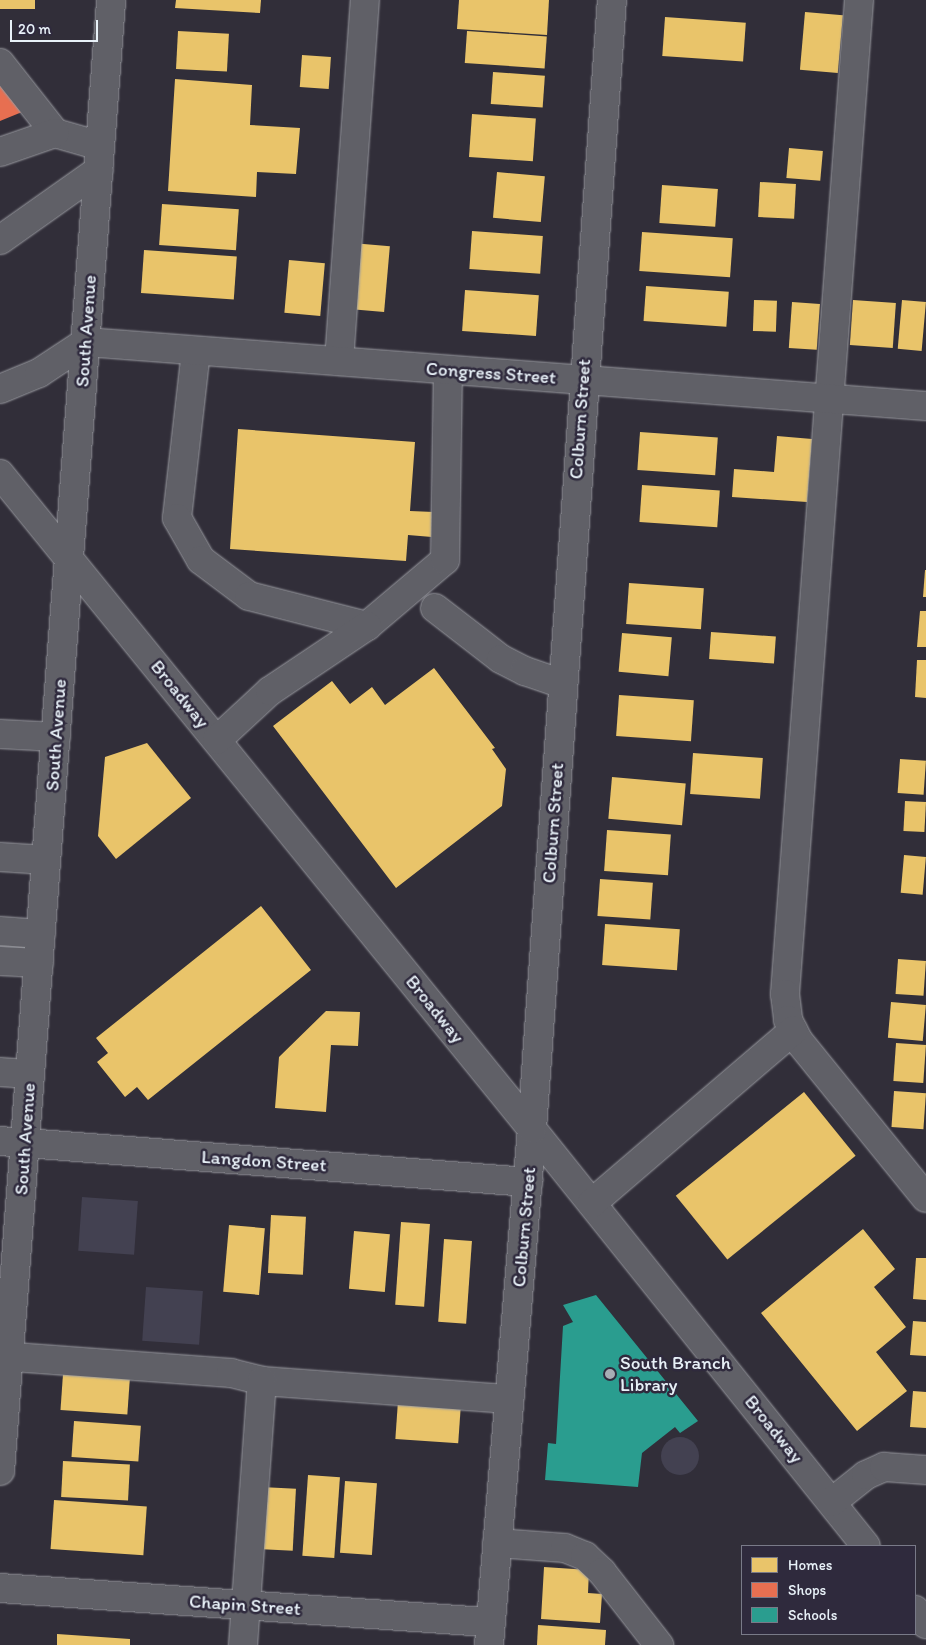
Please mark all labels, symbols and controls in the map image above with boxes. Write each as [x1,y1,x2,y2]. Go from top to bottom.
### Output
scale bar [12,10,100,42]
text: 20 m [18,20,51,38]
street label: South Avenue [71,275,101,387]
street label: Congress Street [425,357,557,389]
street label: Colburn Street [564,358,596,480]
street label: Broadway [146,655,214,733]
street label: South Avenue [41,679,71,791]
street label: Colburn Street [537,762,569,884]
street label: Broadway [401,970,469,1048]
street label: South Avenue [10,1083,40,1195]
street label: Langdon Street [201,1145,327,1177]
street label: Colburn Street [507,1166,541,1288]
place label: South Branch Library [620,1352,731,1396]
marker: South Branch Library [604,1368,616,1380]
street label: Broadway [740,1390,808,1468]
legend [741,1545,916,1635]
text: Homes [788,1556,832,1574]
text: Shops [788,1581,826,1599]
street label: Chapin Street [188,1590,302,1620]
text: Schools [788,1606,837,1624]

